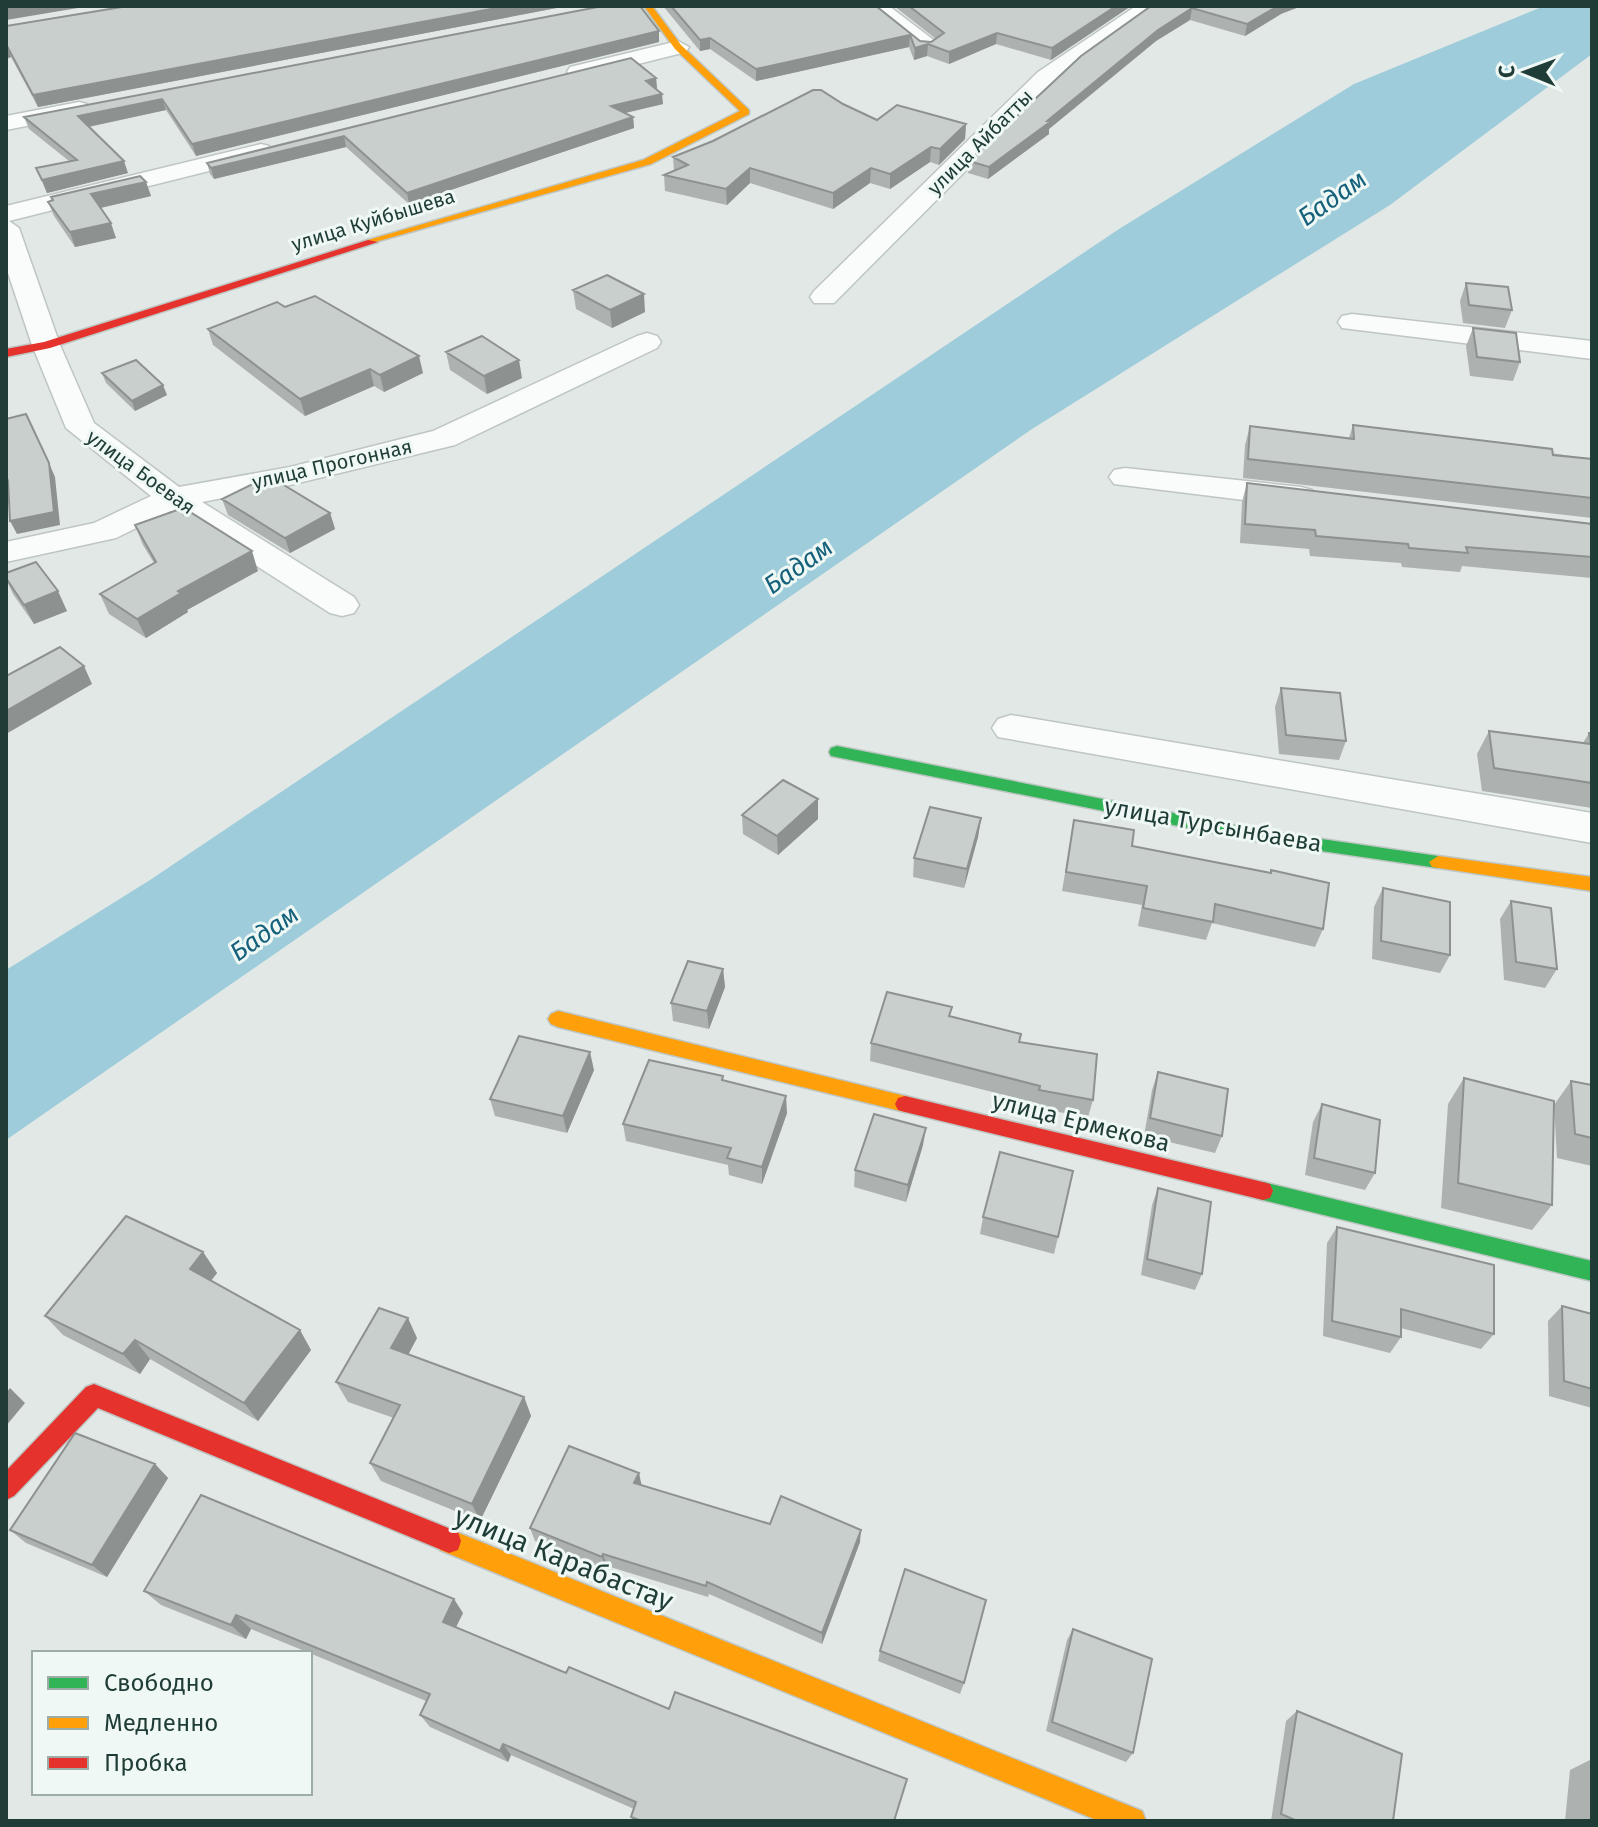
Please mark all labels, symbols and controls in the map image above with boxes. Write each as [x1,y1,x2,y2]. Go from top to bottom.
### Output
north arrow [1486,32,1566,112]
text: С [1493,65,1520,78]
street label: улица Айбатты [922,84,1038,200]
water label: Бадам [1292,164,1373,233]
street label: улица Куйбышева [288,184,458,256]
street label: улица Боевая [82,425,200,519]
street label: улица Прогонная [250,434,414,494]
water label: Бадам [758,532,839,601]
street label: улица Турсынбаева [1102,792,1324,858]
water label: Бадам [224,899,305,968]
street label: улица Ермекова [989,1086,1173,1158]
street label: улица Карабастау [450,1499,678,1618]
legend [32,1651,312,1795]
text: Свободно [104,1669,214,1697]
text: Медленно [104,1709,218,1737]
text: Пробка [104,1749,188,1777]

